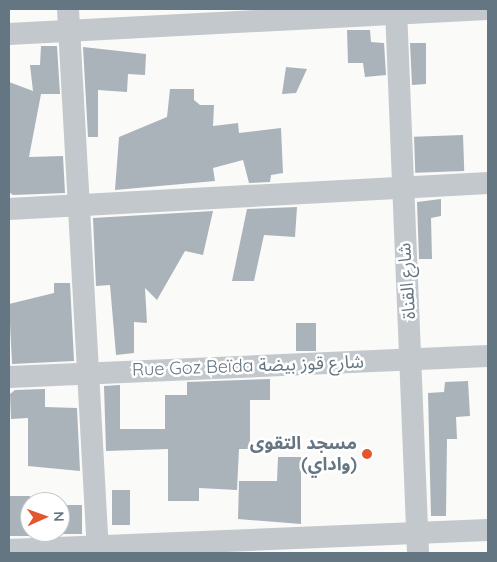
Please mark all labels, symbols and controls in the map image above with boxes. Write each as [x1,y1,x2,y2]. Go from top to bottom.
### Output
street label: شارع القناة [394,242,420,320]
street label: Rue Goz Beïda شارع قوز بيضة [132,351,364,381]
place label: مسجد التقوى (واداي) [250,433,357,476]
marker: مسجد التقوى (واداي) [361,448,373,460]
north arrow [20,492,70,542]
text: N [50,511,68,522]

